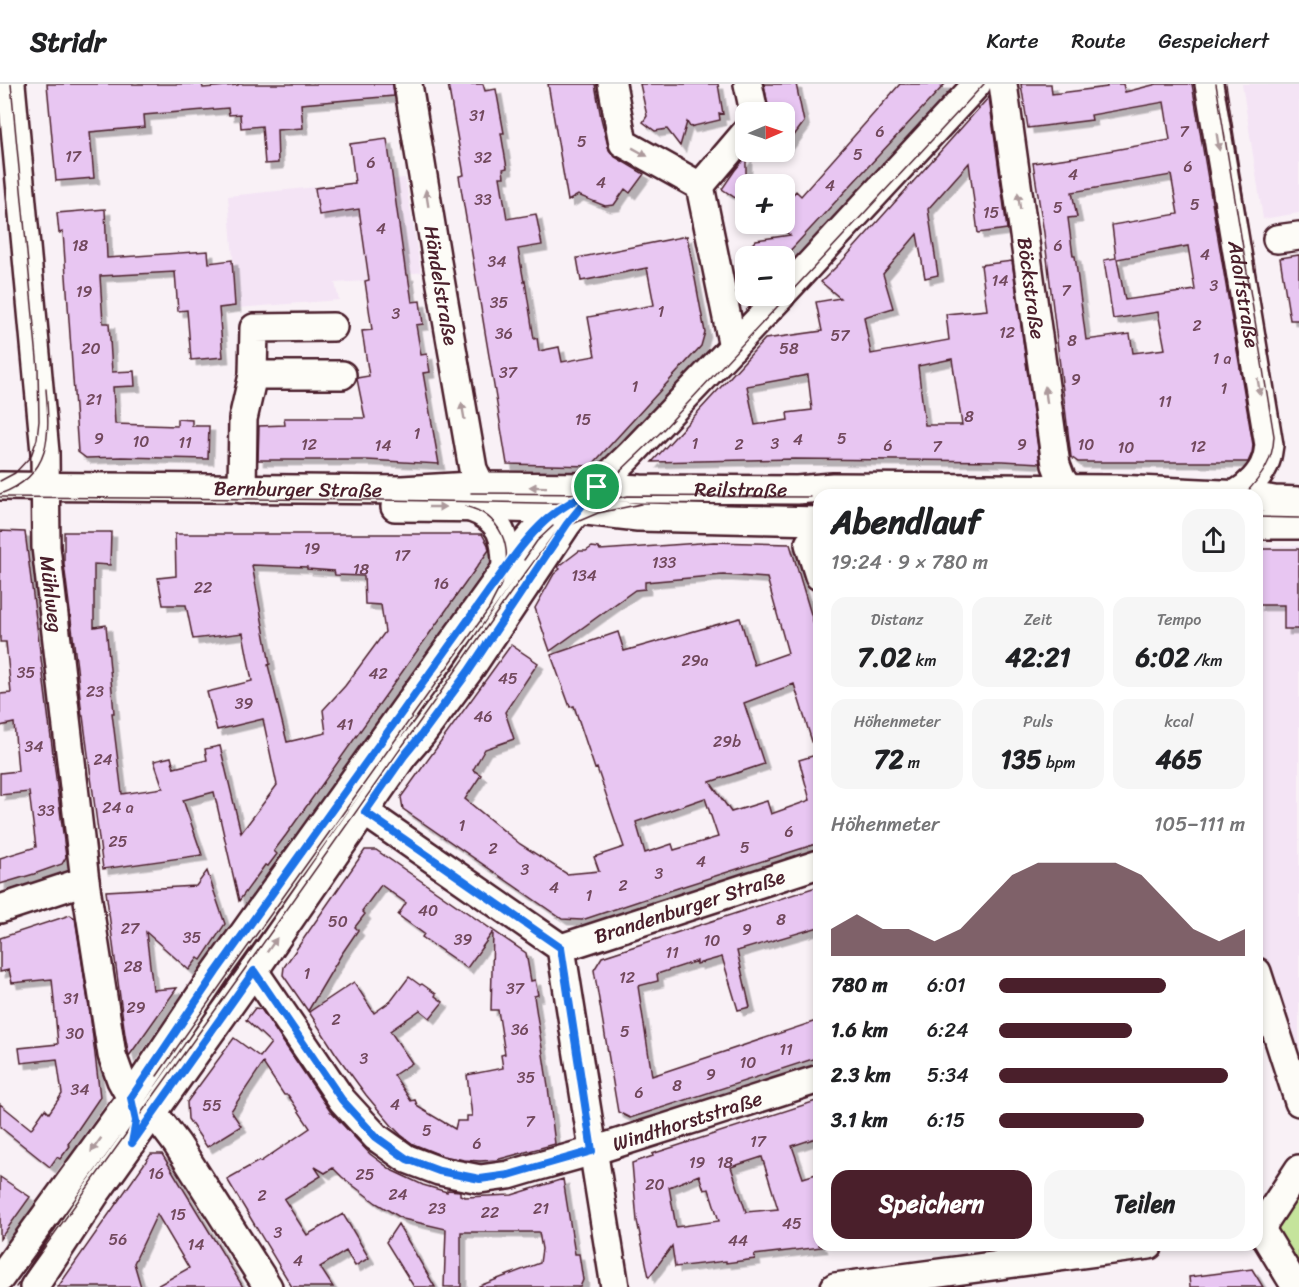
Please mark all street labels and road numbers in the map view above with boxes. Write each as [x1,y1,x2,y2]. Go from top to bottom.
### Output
street label: Händelstraße [414,223,469,348]
street label: Böckstraße [1007,235,1056,341]
street label: Adolfstraße [1218,237,1270,351]
street label: Bernburger Straße [214,471,382,507]
street label: Reilstraße [694,472,788,507]
street label: Mühlweg [30,554,73,635]
street label: Brandenburger Straße [589,859,790,954]
street label: Windthorststraße [608,1081,767,1161]

